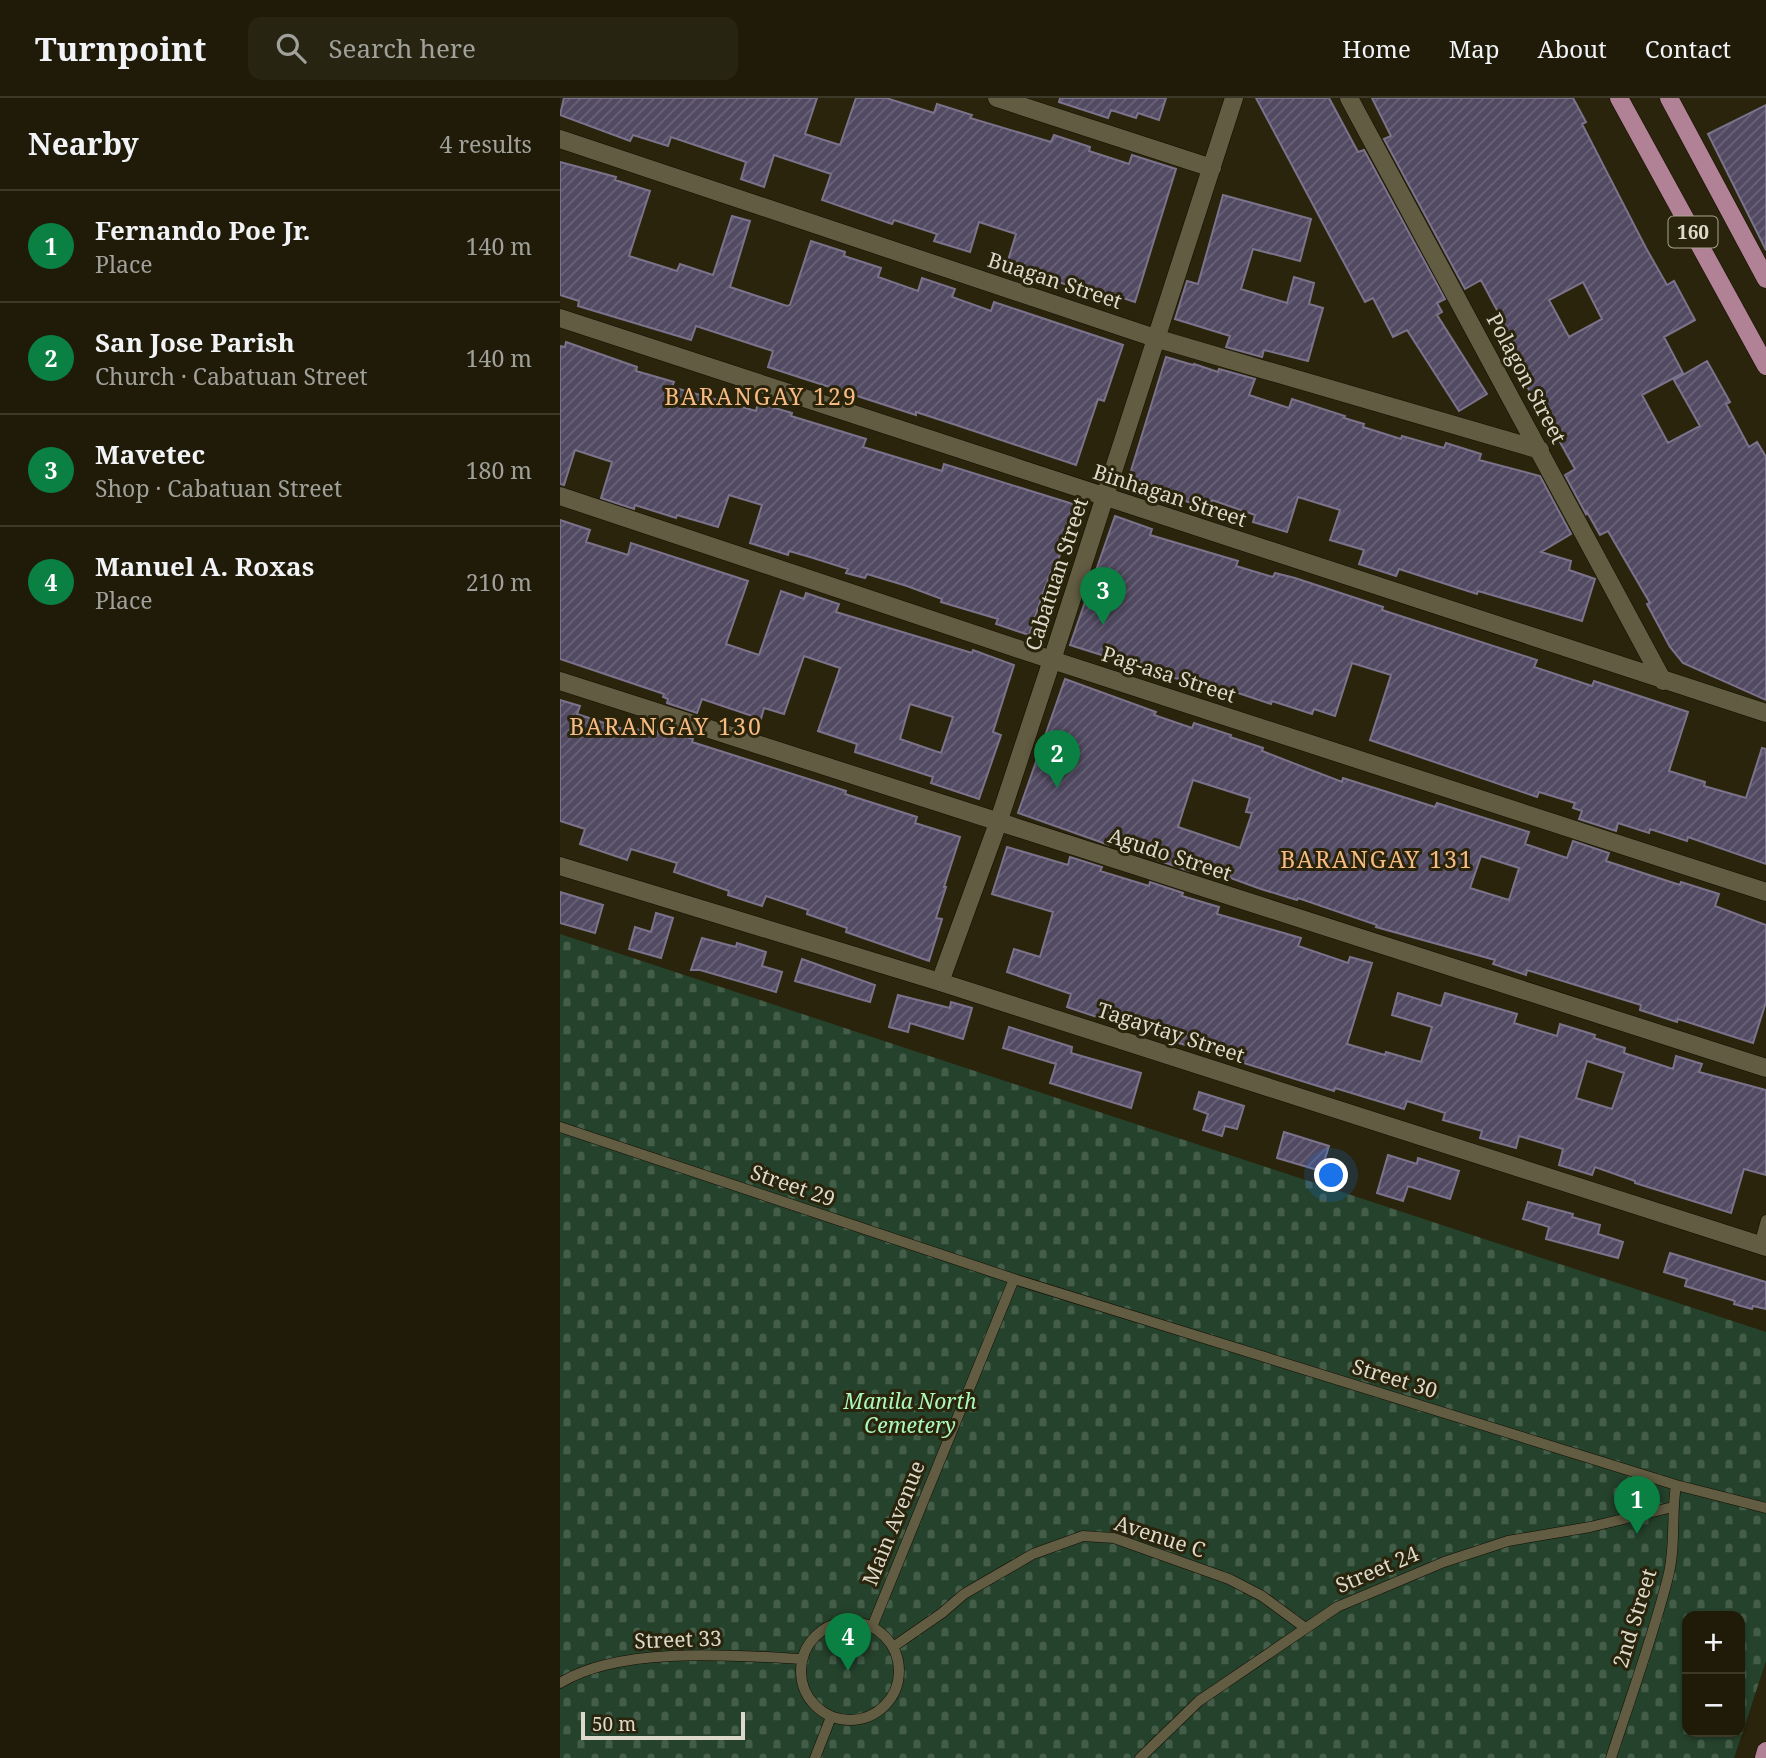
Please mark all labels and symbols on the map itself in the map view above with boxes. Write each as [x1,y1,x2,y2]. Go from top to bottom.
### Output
road number: 160 [1668,216,1718,248]
street label: Buagan Street [984,245,1126,315]
street label: Polagon Street [1481,308,1573,448]
district label: BARANGAY 129 [664,380,858,412]
street label: Binhagan Street [1090,457,1250,533]
street label: Cabatuan Street [1018,494,1094,654]
pin: 3 [1080,567,1126,625]
street label: Pag-asa Street [1098,639,1240,709]
district label: BARANGAY 130 [569,710,763,742]
pin: 2 [1034,730,1080,788]
street label: Agudo Street [1105,821,1235,887]
district label: BARANGAY 131 [1280,843,1474,875]
street label: Tagaytay Street [1094,995,1248,1069]
street label: Street 29 [747,1158,839,1212]
your location [1314,1158,1348,1192]
street label: Street 30 [1349,1352,1441,1404]
park label: Manila North Cemetery [842,1387,977,1439]
street label: Main Avenue [855,1456,931,1590]
pin: 1 [1614,1476,1660,1534]
street label: Avenue C [1111,1508,1209,1564]
street label: Street 24 [1331,1539,1423,1599]
street label: 2nd Street [1606,1565,1662,1671]
pin: 4 [825,1613,871,1671]
street label: Street 33 [634,1623,722,1655]
scale bar [581,1709,746,1741]

